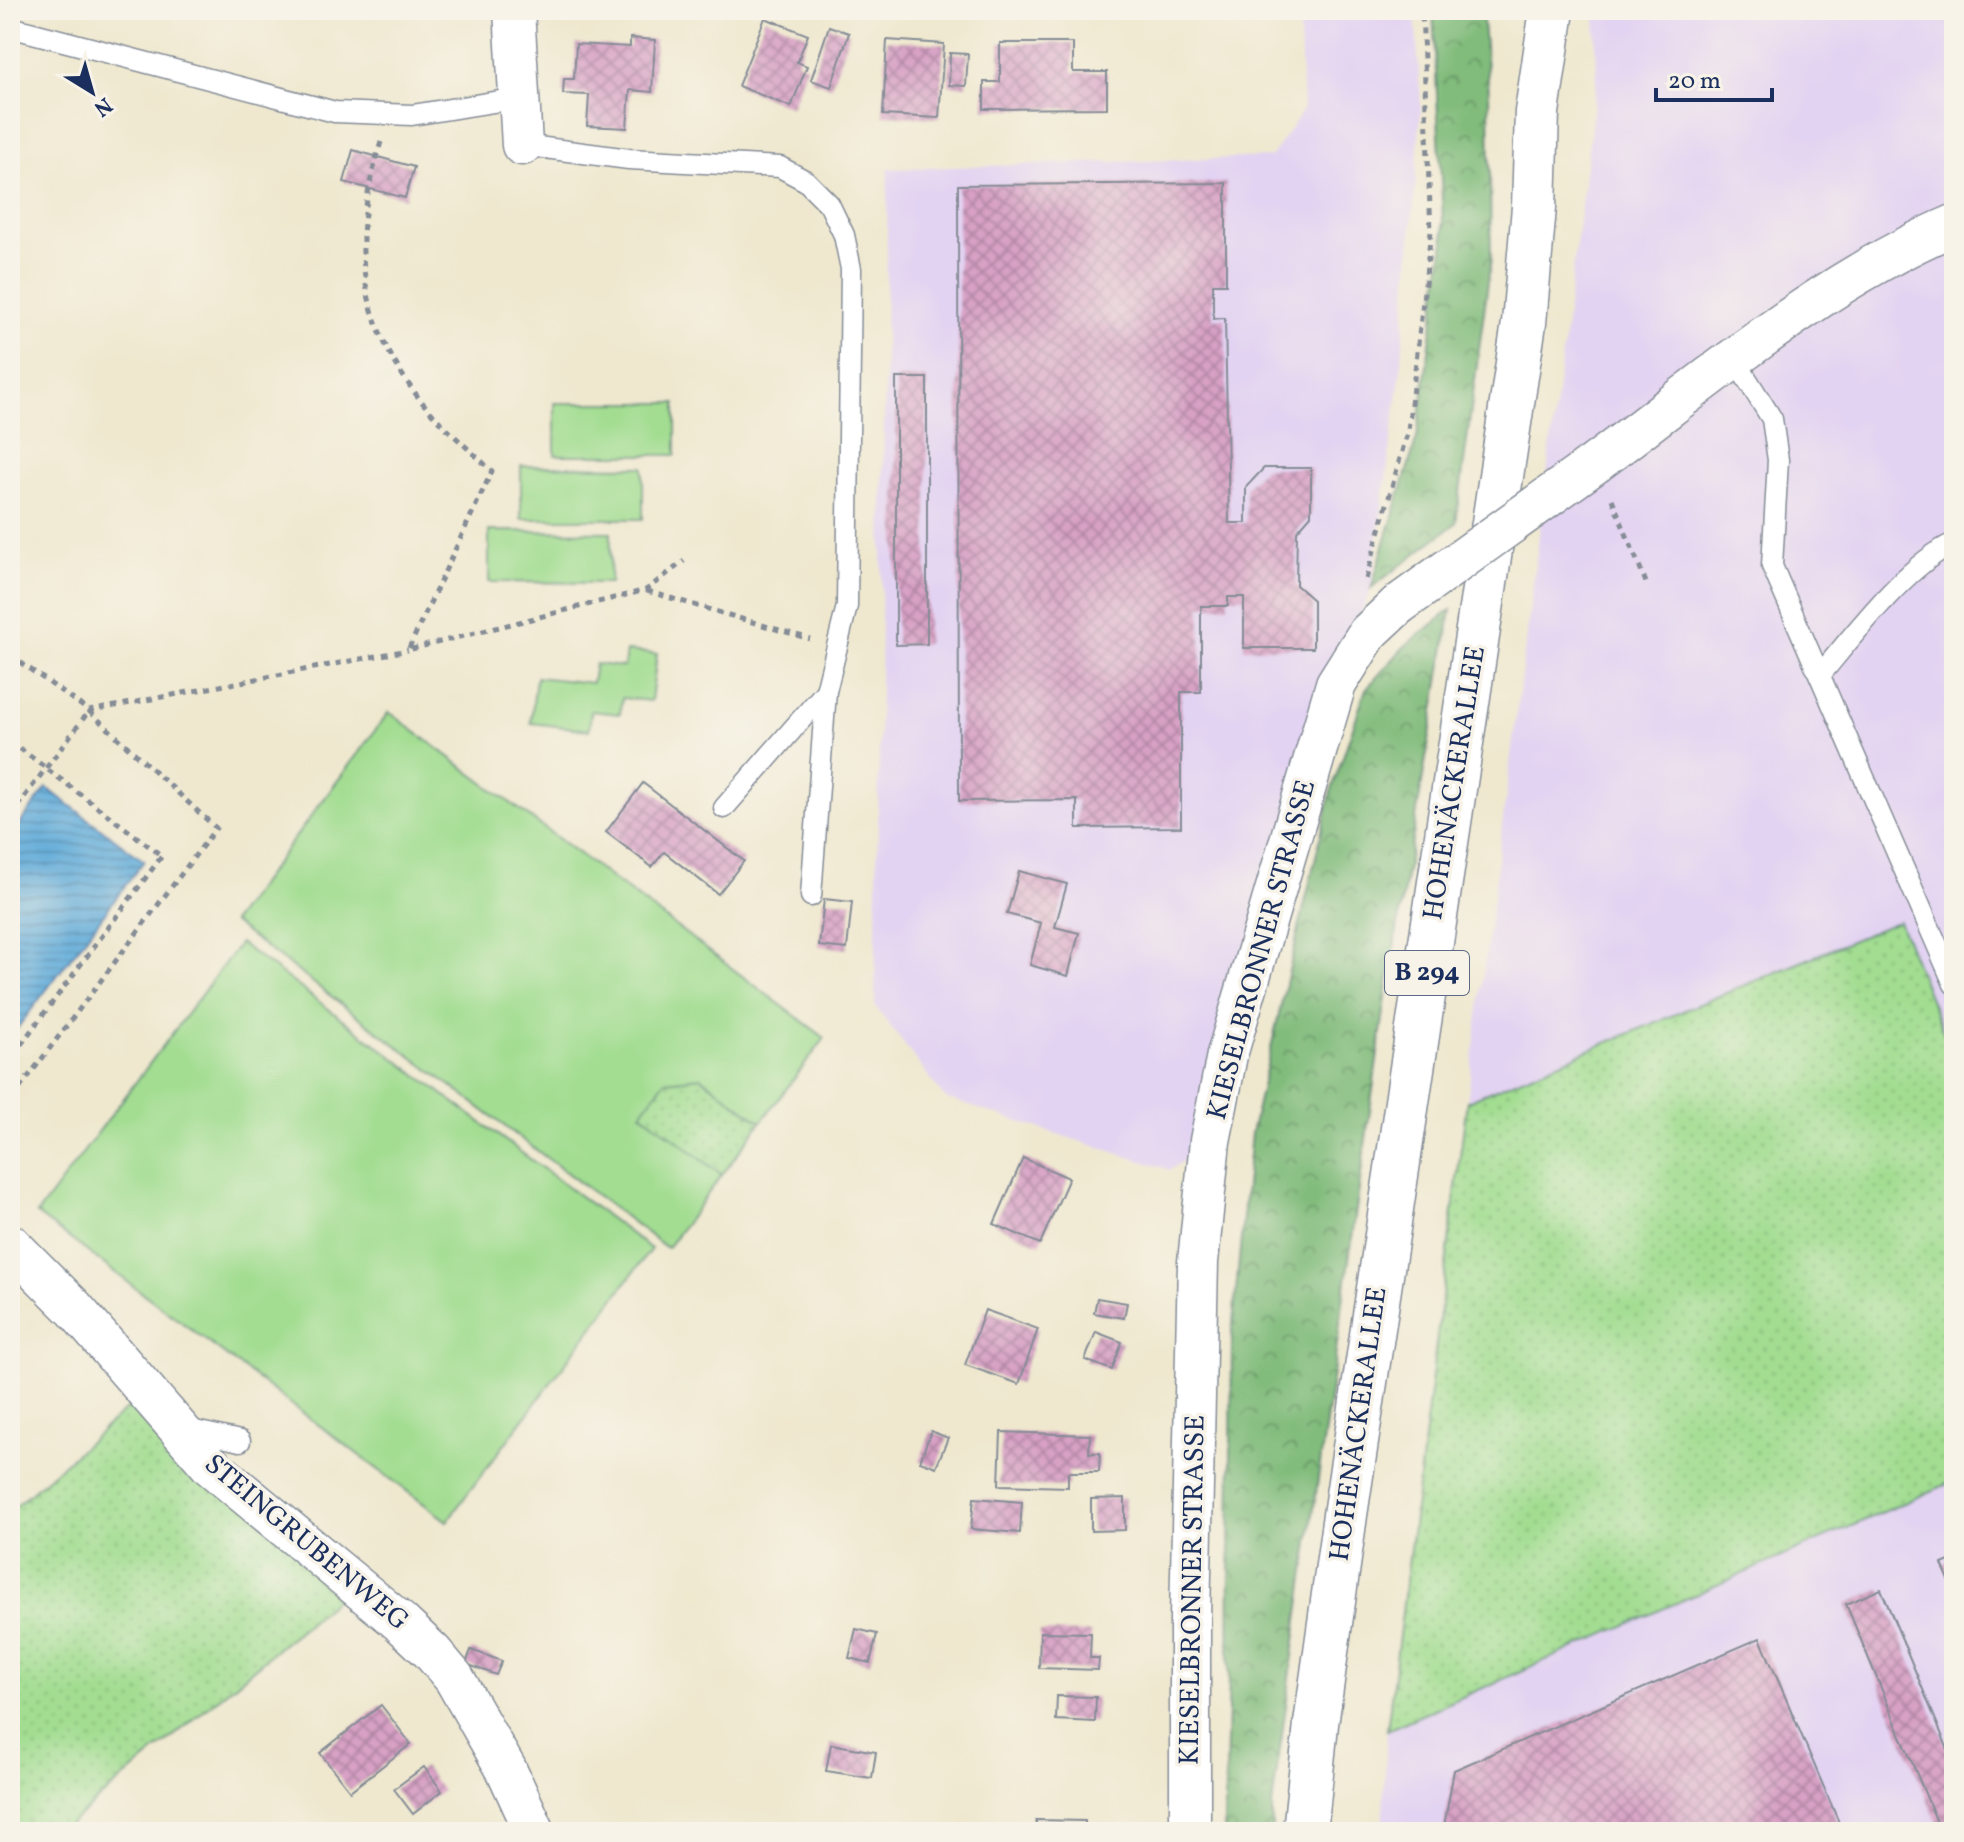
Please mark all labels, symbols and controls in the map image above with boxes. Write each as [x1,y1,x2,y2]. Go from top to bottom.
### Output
north arrow [52,52,132,132]
scale bar [1656,52,1772,102]
text: 20 m [1668,65,1721,99]
text: N [87,89,118,123]
street label: HOHENÄCKERALLEE [1414,643,1496,923]
street label: KIESELBRONNER STRASSE [1198,776,1326,1124]
road number: B 294 [1385,951,1469,995]
street label: HOHENÄCKERALLEE [1320,1284,1398,1564]
street label: KIESELBRONNER STRASSE [1170,1414,1216,1766]
street label: STEINGRUBENWEG [195,1446,417,1640]

